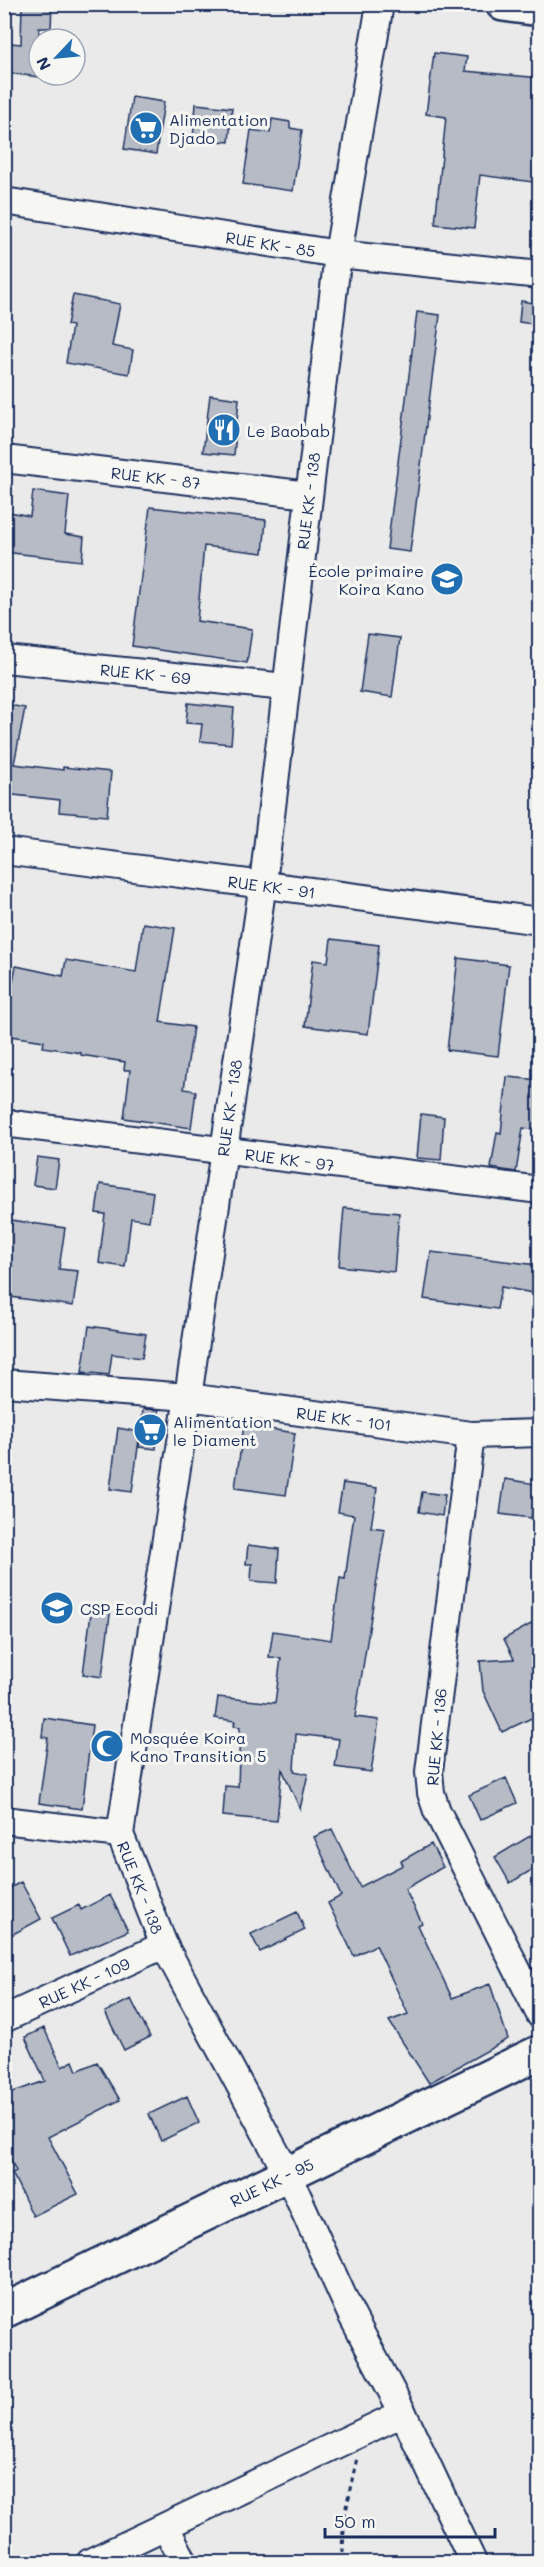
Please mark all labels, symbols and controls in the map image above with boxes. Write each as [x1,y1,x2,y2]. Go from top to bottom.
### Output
north arrow [27,27,87,87]
text: N [31,54,55,74]
place label: Alimentation Djado [169,109,268,148]
supermarket icon: Alimentation Djado [128,110,164,146]
street label: RUE KK - 85 [224,226,317,261]
restaurant icon: Le Baobab [206,412,242,448]
place label: Le Baobab [247,420,330,441]
street label: RUE KK - 138 [292,451,324,551]
street label: RUE KK - 87 [110,461,202,493]
place label: École primaire Koira Kano [309,560,424,599]
school or university icon: École primaire Koira Kano [429,561,465,597]
street label: RUE KK - 69 [99,658,192,688]
street label: RUE KK - 91 [227,870,317,902]
street label: RUE KK - 138 [212,1058,246,1158]
street label: RUE KK - 97 [244,1143,336,1175]
street label: RUE KK - 101 [295,1401,393,1435]
place label: Alimentation le Diament [173,1411,272,1450]
supermarket icon: Alimentation le Diament [132,1412,168,1448]
school or university icon: CSP Ecodi [39,1590,75,1626]
place label: CSP Ecodi [80,1598,158,1619]
street label: RUE KK - 136 [421,1687,451,1787]
place label: Mosquée Koira Kano Transition 5 [130,1727,266,1766]
mosque icon: Mosquée Koira Kano Transition 5 [89,1728,125,1764]
street label: RUE KK - 138 [113,1838,169,1937]
street label: RUE KK - 109 [35,1952,133,2012]
street label: RUE KK - 95 [226,2153,317,2211]
scale bar [325,2501,494,2539]
text: 50 m [334,2509,376,2533]

